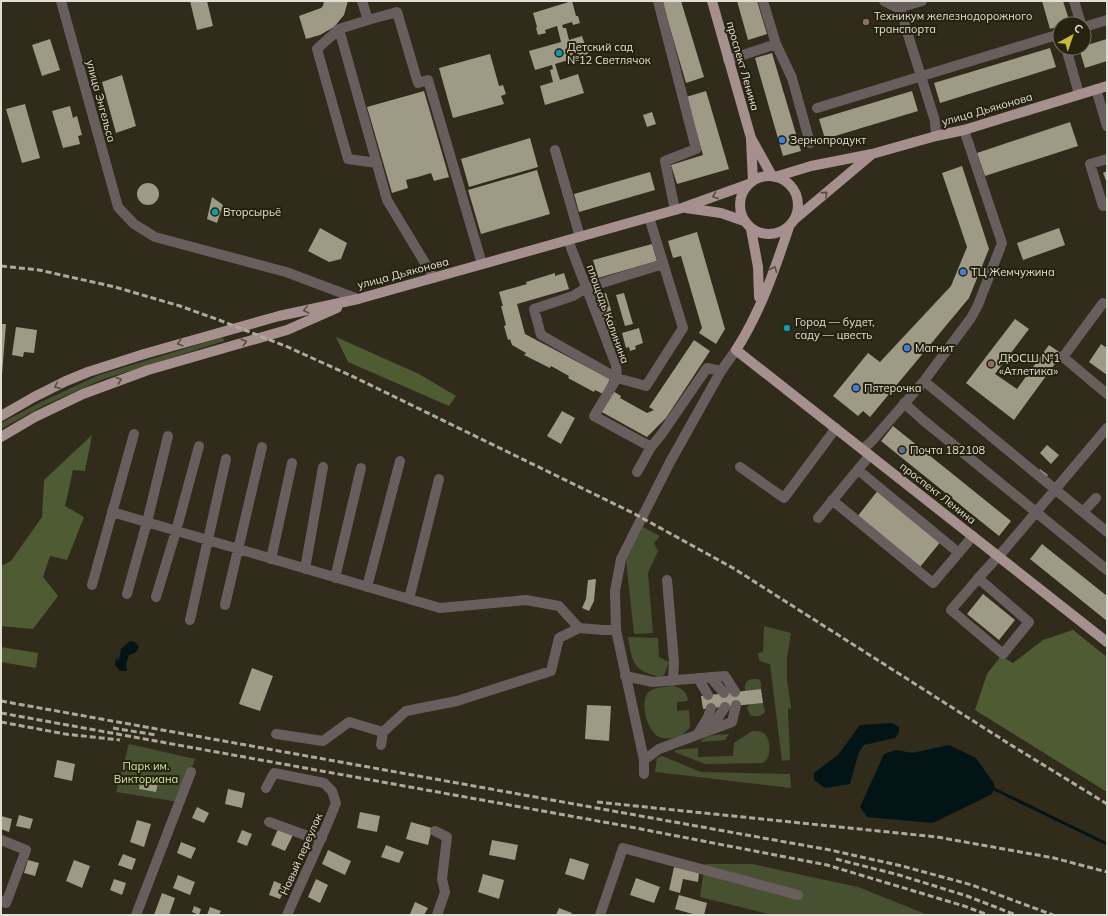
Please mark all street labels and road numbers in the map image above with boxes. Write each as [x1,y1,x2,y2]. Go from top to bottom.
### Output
street label: проспект Ленина [724,20,762,112]
street label: улица Энгельса [83,58,119,144]
street label: улица Дьяконова [940,89,1034,129]
street label: улица Дьяконова [356,254,450,292]
street label: площадь Калинина [584,263,632,365]
street label: проспект Ленина [897,459,979,527]
street label: Новый переулок [277,811,325,897]

